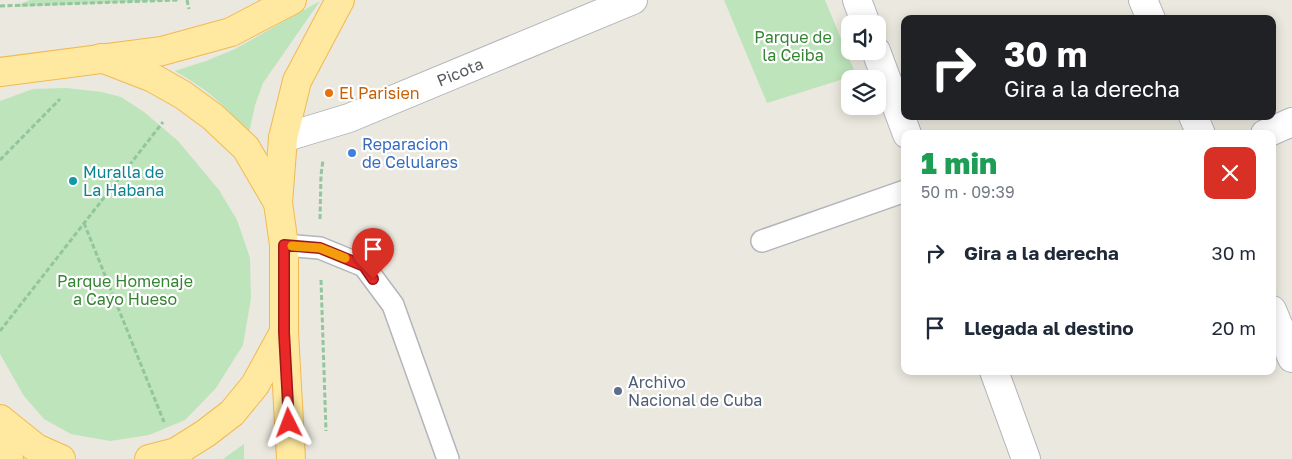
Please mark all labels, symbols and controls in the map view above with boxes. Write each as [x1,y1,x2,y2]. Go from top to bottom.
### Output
map controls [841,15,886,115]
button: sound [841,15,886,60]
park label: Parque de la Ceiba [754,27,832,65]
text: 30 m [1004,33,1087,75]
icon: right [921,35,986,100]
street label: Picota [434,53,486,90]
button: layers [841,70,886,115]
text: Gira a la derecha [1004,75,1180,102]
place label: El Parisien [339,83,420,103]
marker: El Parisien [323,87,335,99]
place label: Reparacion de Celulares [362,134,458,172]
text: 1 min [921,145,997,181]
marker: Reparacion de Celulares [346,147,358,159]
button: close [1204,147,1256,199]
place label: Muralla de La Habana [83,162,164,200]
marker: Muralla de La Habana [67,175,79,187]
text: 50 m · 09:39 [921,182,1015,202]
pin [352,228,394,279]
icon: arrive [359,235,387,263]
icon: right [921,239,949,267]
text: Gira a la derecha [964,241,1119,264]
text: 30 m [1212,241,1256,264]
park label: Parque Homenaje a Cayo Hueso [57,271,193,309]
icon: arrive [921,314,949,342]
text: Llegada al destino [964,316,1134,339]
text: 20 m [1212,316,1256,339]
place label: Archivo Nacional de Cuba [628,372,762,410]
marker: Archivo Nacional de Cuba [612,385,624,397]
position arrow [262,396,314,448]

